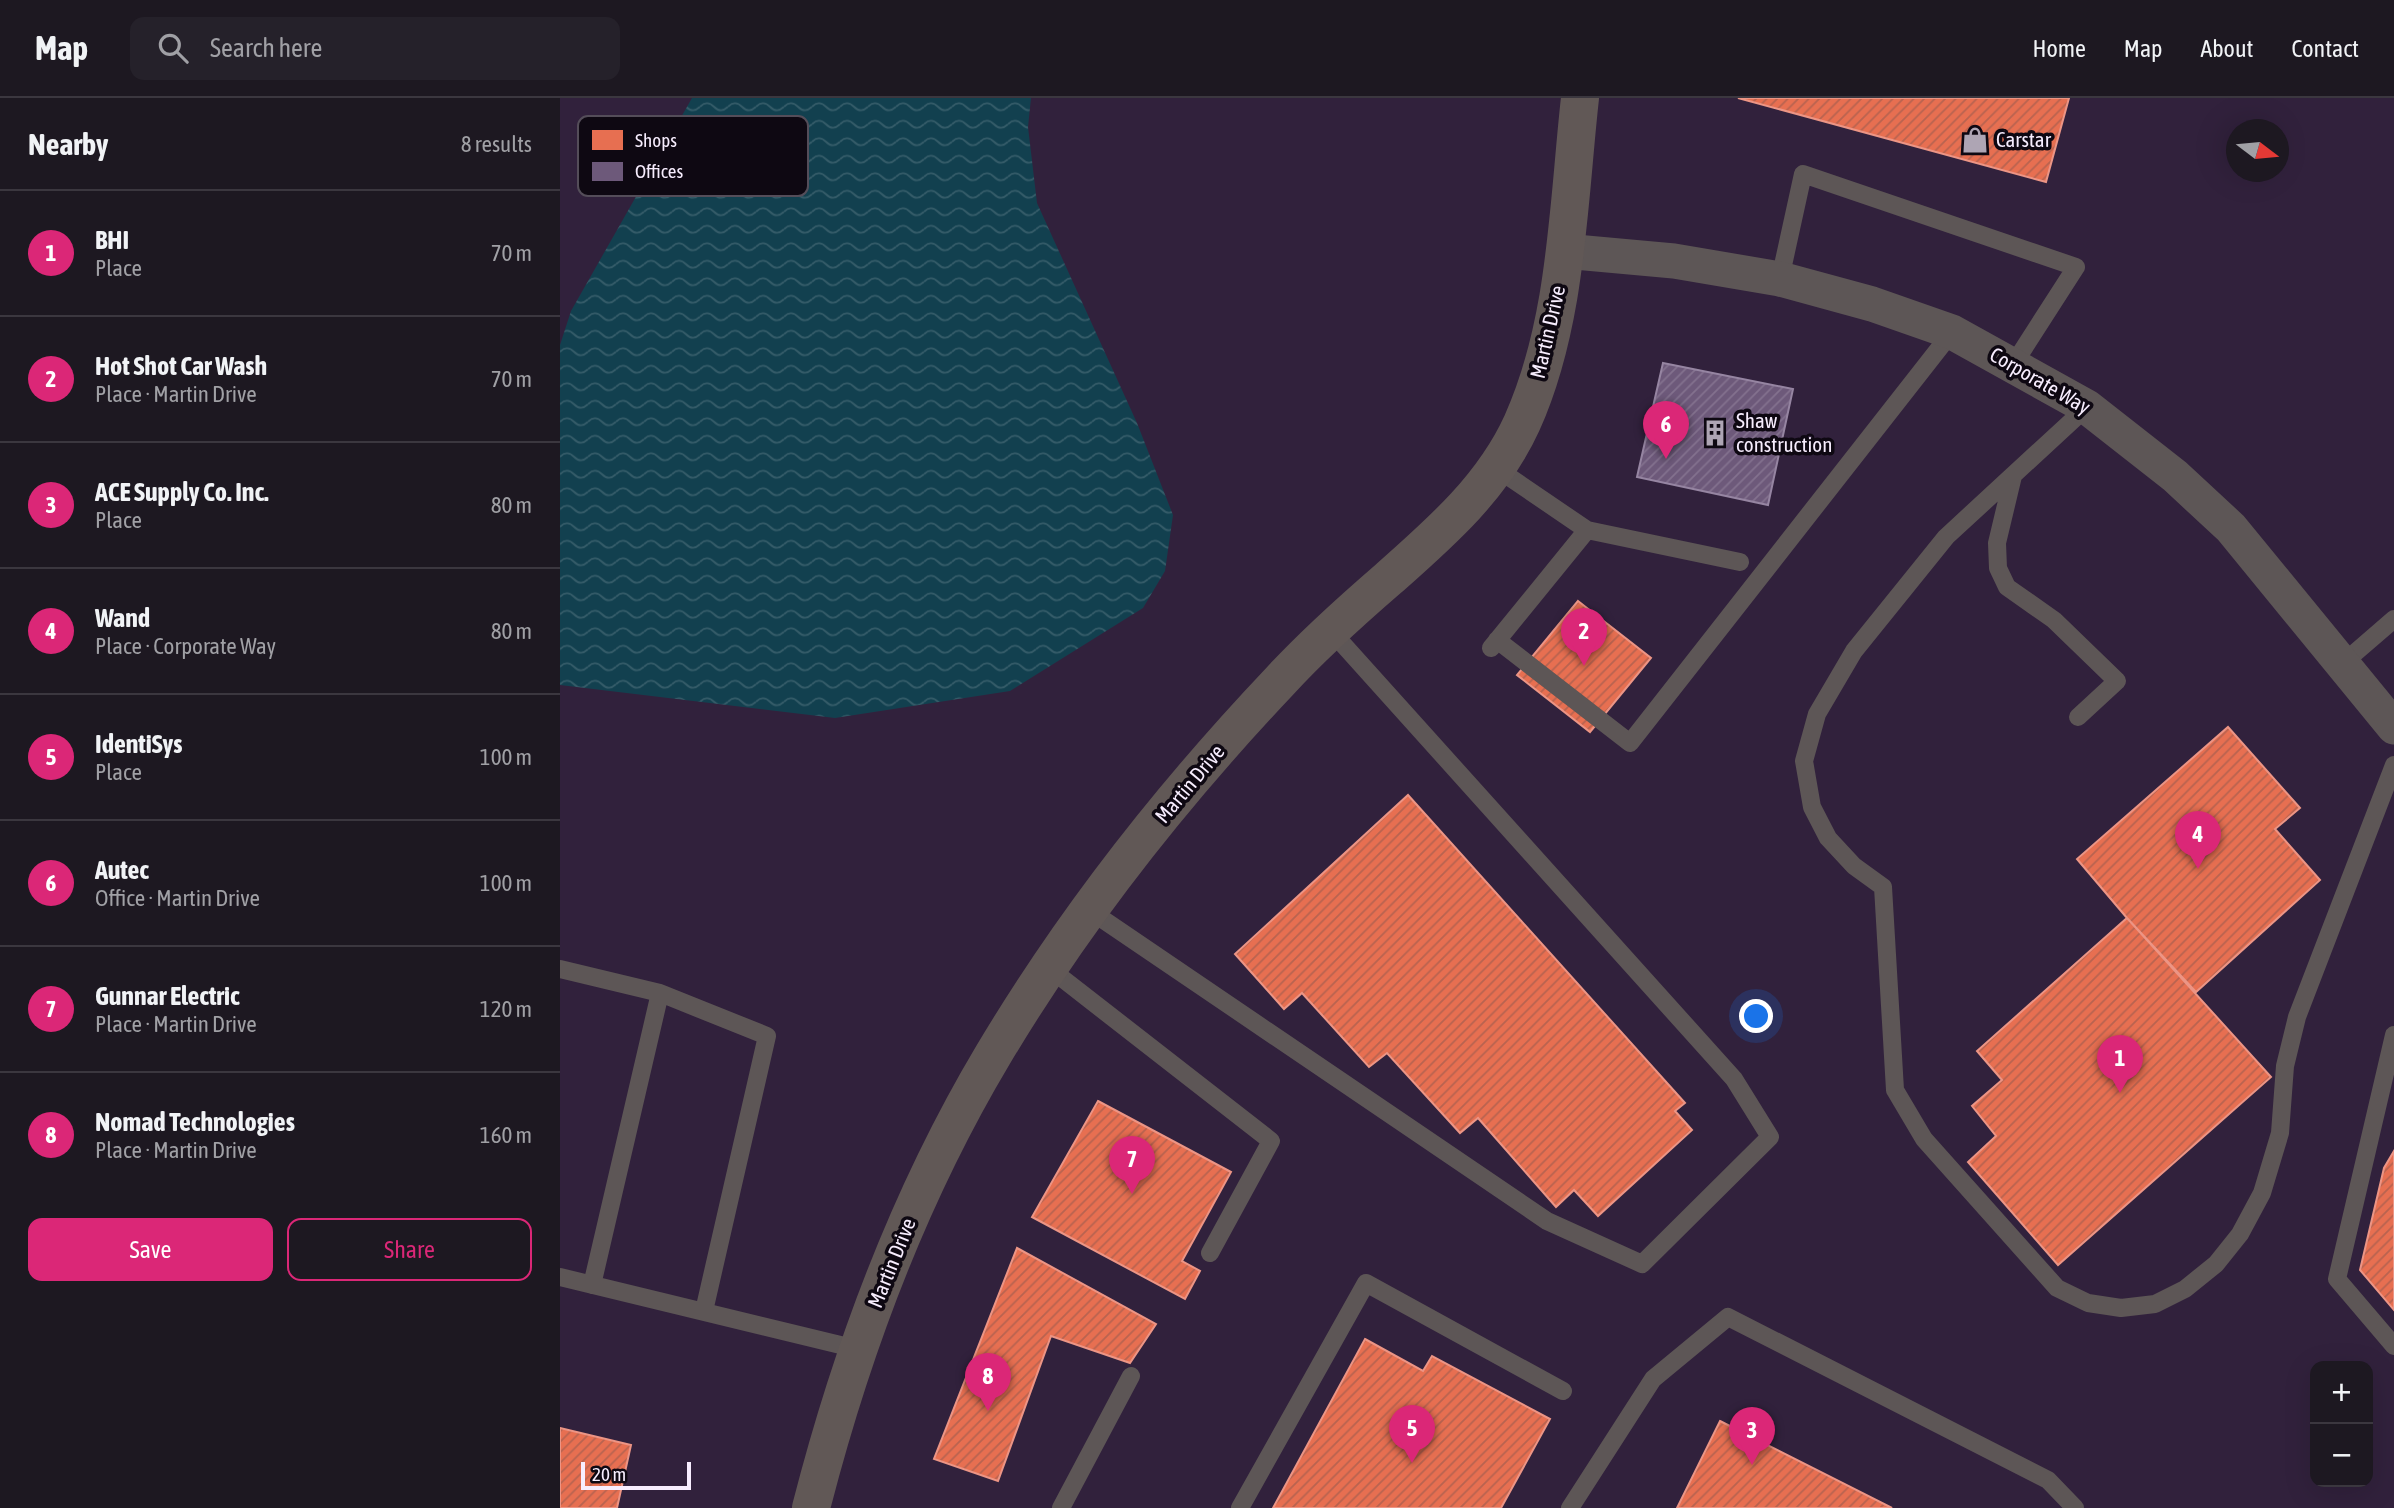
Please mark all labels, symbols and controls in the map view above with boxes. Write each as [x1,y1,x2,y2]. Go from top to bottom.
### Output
search box [130,17,620,80]
text: Map [35,29,88,67]
icon: search [154,29,192,67]
text: Search here [210,33,322,63]
text: Home [2032,35,2086,62]
text: Map [2124,35,2162,62]
text: About [2200,35,2253,62]
text: Contact [2291,35,2359,62]
legend [578,116,808,196]
north arrow [2226,119,2289,182]
shop icon: Carstar [1960,125,1990,155]
text: Nearby [28,127,108,161]
place label: Carstar [1996,127,2052,151]
text: Shops [635,129,677,151]
text: 8 results [461,131,532,157]
text: Offices [635,160,683,182]
text: BHI [95,225,129,255]
text: 1 [46,240,56,266]
text: 70 m [491,240,532,266]
text: Place [95,255,142,281]
street label: Martin Drive [1525,283,1569,381]
street label: Corporate Way [1986,342,2095,419]
text: Hot Shot Car Wash [95,351,267,381]
text: 2 [46,366,56,392]
text: 70 m [491,366,532,392]
text: Place · Martin Drive [95,381,257,407]
pin: 6 [1643,401,1689,459]
place label: Shaw construction [1736,408,1832,456]
building icon: Shaw construction [1700,418,1730,448]
text: ACE Supply Co. Inc. [95,477,269,507]
text: 3 [46,492,56,518]
text: 80 m [491,492,532,518]
text: Place [95,507,142,533]
text: Wand [95,603,150,633]
pin: 2 [1561,608,1607,666]
text: 4 [46,618,56,644]
text: 80 m [491,618,532,644]
text: Place · Corporate Way [95,633,276,659]
text: IdentiSys [95,729,182,759]
street label: Martin Drive [1150,739,1229,827]
text: 5 [46,744,56,770]
text: 100 m [480,744,532,770]
text: Place [95,759,142,785]
pin: 4 [2175,811,2221,869]
text: Autec [95,855,149,885]
text: 6 [46,870,56,896]
text: 100 m [480,870,532,896]
text: Office · Martin Drive [95,885,260,911]
text: Gunnar Electric [95,981,240,1011]
text: 7 [46,996,56,1022]
text: 120 m [480,996,532,1022]
your location [1739,999,1773,1033]
text: Place · Martin Drive [95,1011,257,1037]
pin: 1 [2097,1035,2143,1093]
text: Nomad Technologies [95,1107,295,1137]
text: 8 [46,1122,56,1148]
text: 160 m [480,1122,532,1148]
pin: 7 [1109,1136,1155,1194]
text: Place · Martin Drive [95,1137,257,1163]
street label: Martin Drive [862,1214,920,1311]
button: Save [28,1218,273,1281]
button: Share [287,1218,532,1281]
pin: 8 [965,1353,1011,1411]
map controls [2310,1361,2373,1487]
button: + [2310,1361,2373,1424]
pin: 5 [1389,1405,1435,1463]
pin: 3 [1729,1407,1775,1465]
button: − [2310,1424,2373,1487]
scale bar [581,1459,691,1491]
text: 20 m [592,1463,626,1485]

